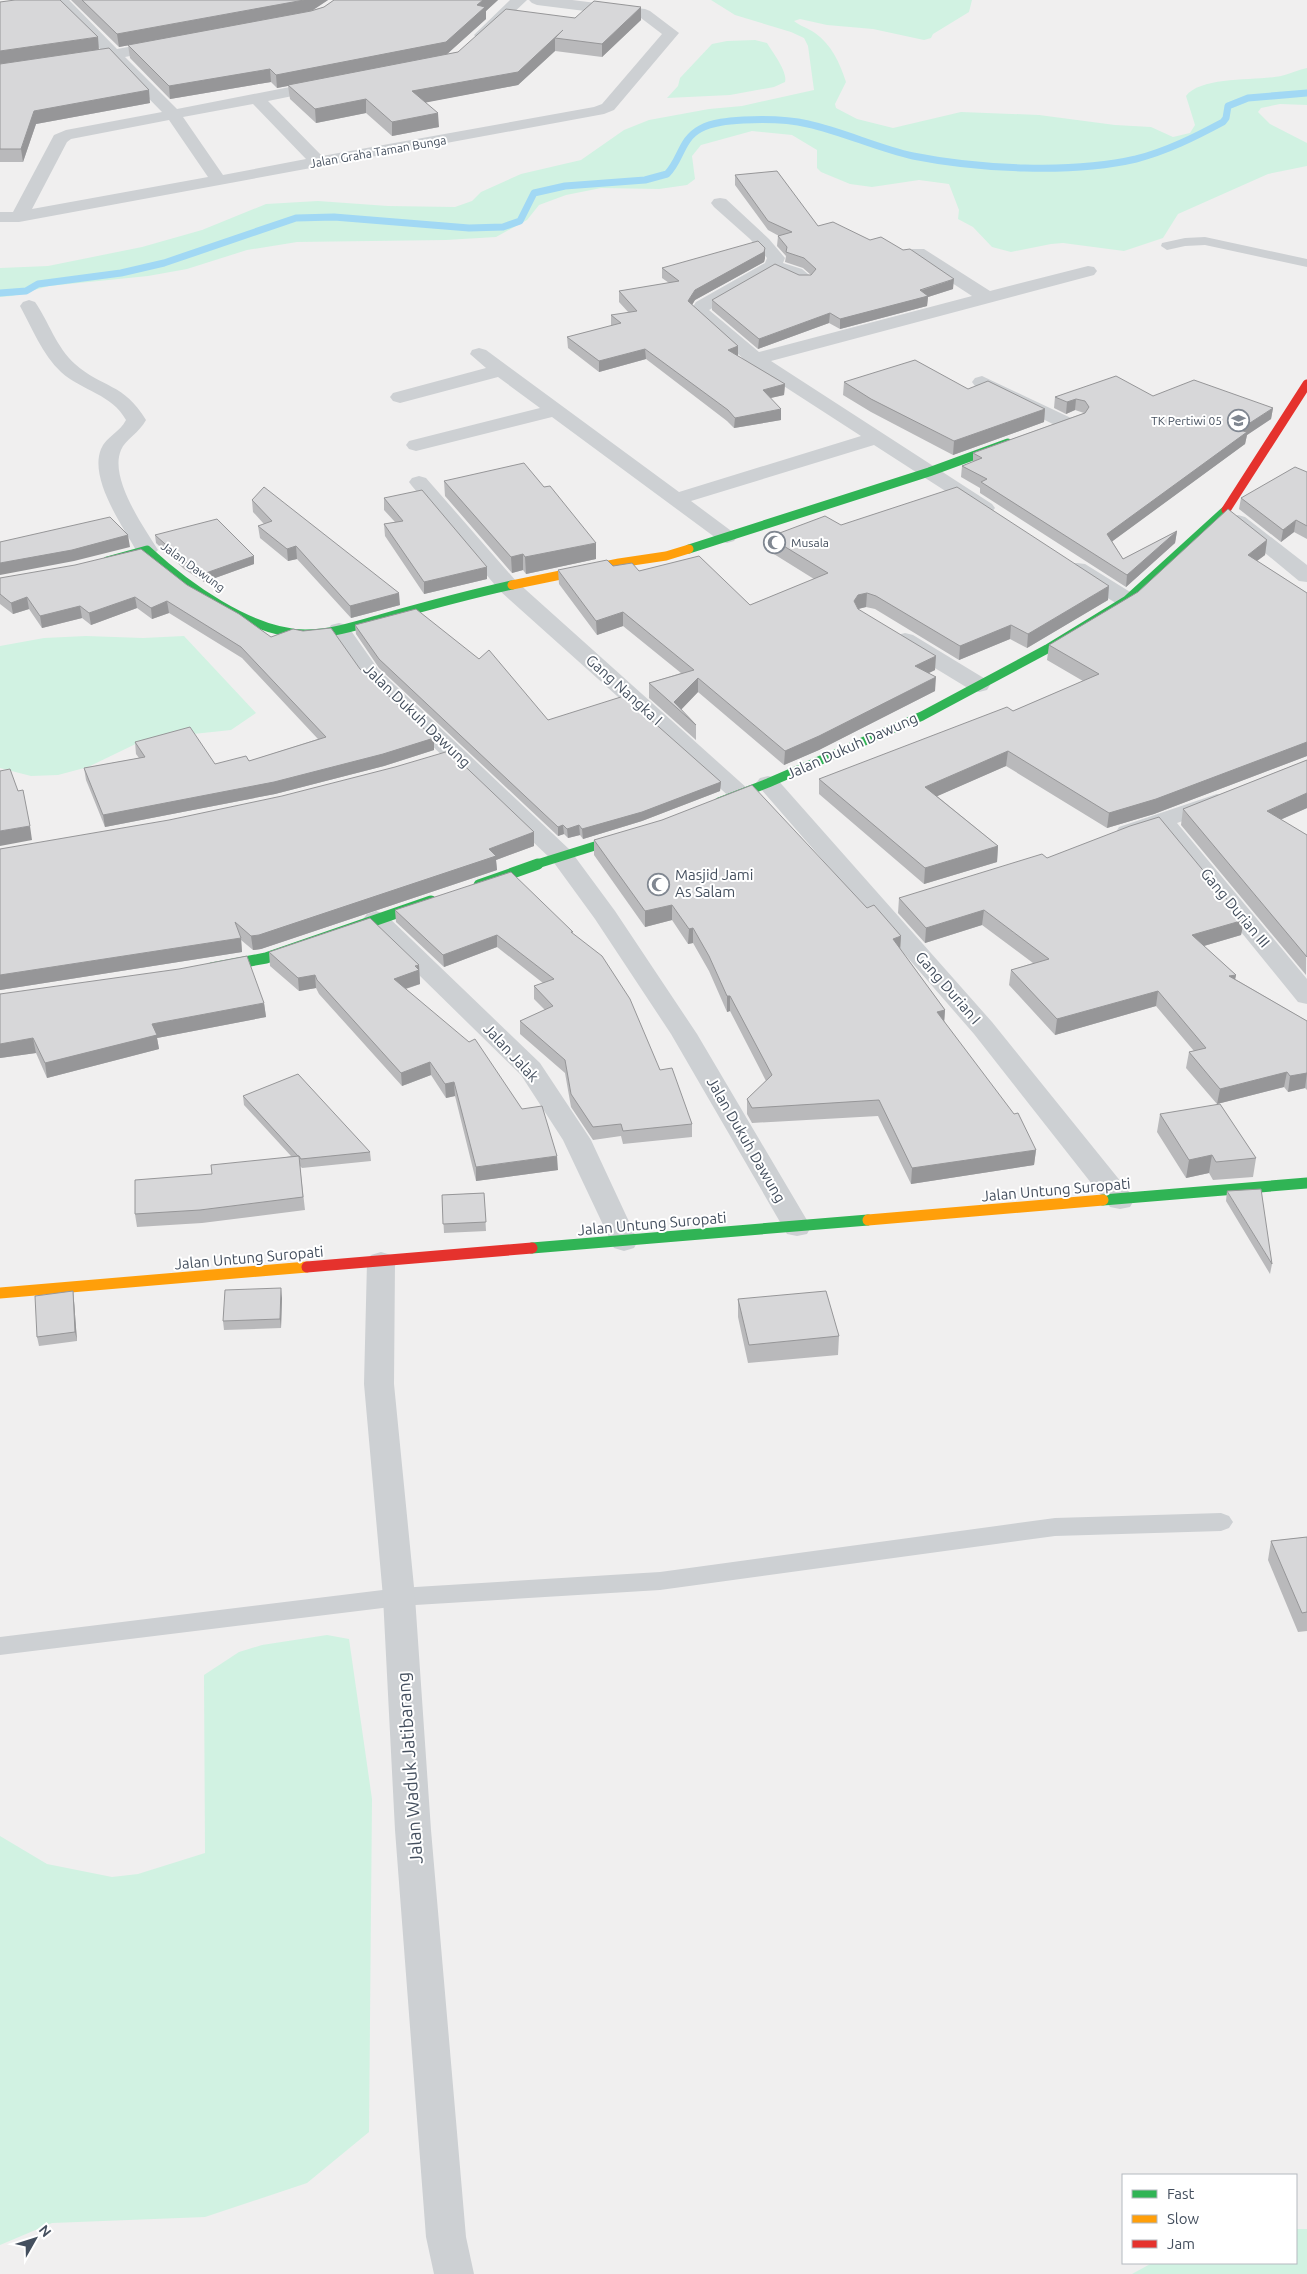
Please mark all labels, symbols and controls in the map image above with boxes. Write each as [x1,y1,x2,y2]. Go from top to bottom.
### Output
street label: Jalan Graha Taman Bunga [309,133,447,170]
school or university icon: TK Pertiwi 05 [1226,409,1250,433]
place label: TK Pertiwi 05 [1151,414,1222,427]
mosque icon: Musala [763,531,787,555]
place label: Musala [791,536,829,549]
street label: Jalan Dawung [159,539,228,594]
street label: Gang Nangka I [583,651,666,728]
street label: Jalan Dukuh Dawung [360,660,474,771]
street label: Jalan Dukuh Dawung [784,709,920,782]
street label: Gang Durian III [1197,865,1273,951]
place label: Masjid Jami As Salam [675,866,753,900]
mosque icon: Masjid Jami As Salam [647,872,671,896]
street label: Gang Durian I [912,948,984,1027]
street label: Jalan Jalak [480,1020,543,1085]
street label: Jalan Dukuh Dawung [704,1074,789,1205]
street label: Jalan Untung Suropati [981,1175,1131,1204]
street label: Jalan Untung Suropati [577,1209,727,1238]
street label: Jalan Untung Suropati [174,1243,324,1272]
street label: Jalan Waduk Jatibarang [392,1672,426,1865]
legend [1122,2174,1297,2264]
text: Fast [1167,2185,1195,2202]
text: Slow [1167,2210,1200,2227]
north arrow [10,2214,60,2264]
text: N [36,2222,55,2240]
text: Jam [1167,2235,1195,2252]

